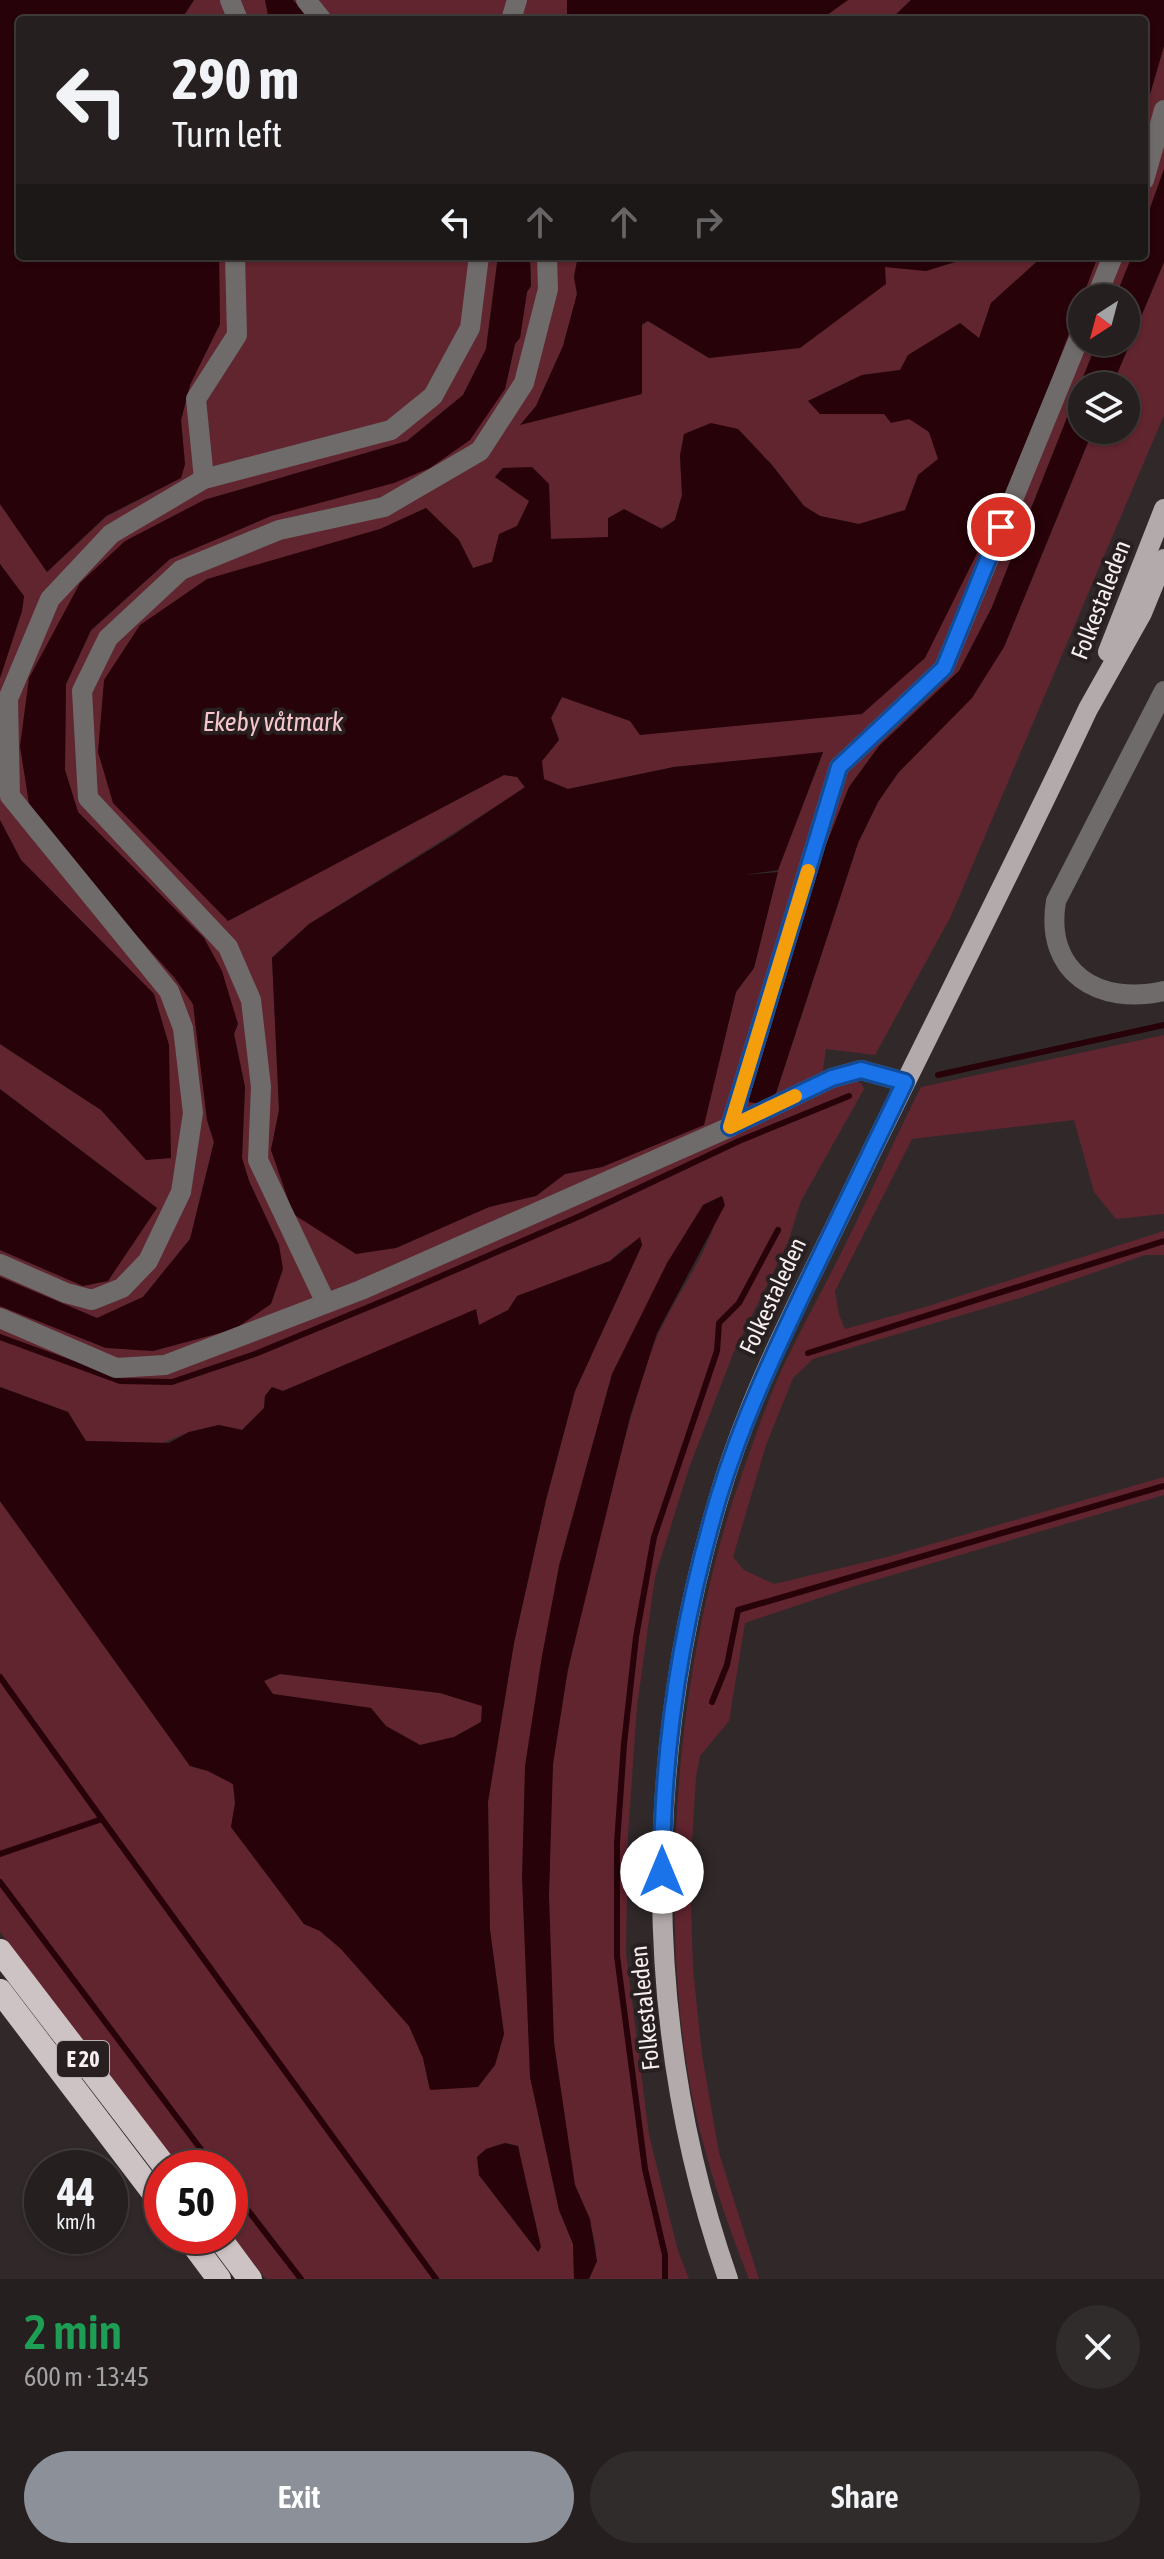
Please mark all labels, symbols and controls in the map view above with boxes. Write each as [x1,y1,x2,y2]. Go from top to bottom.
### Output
text: 290 m [172,47,299,111]
icon: left [40,48,144,152]
text: Turn left [172,113,282,155]
icon: left [434,200,478,244]
icon: ahead [518,200,562,244]
icon: ahead [602,200,646,244]
icon: right [686,200,730,244]
north arrow [1068,284,1140,356]
map controls [1068,284,1140,444]
button: layers [1068,372,1140,444]
pin [967,493,1035,561]
icon: arrive [979,505,1023,549]
street label: Folkestaleden [1066,537,1136,663]
water label: Ekeby våtmark [203,707,344,737]
street label: Folkestaleden [734,1233,811,1358]
position arrow [620,1830,704,1914]
street label: Folkestaleden [625,1944,664,2072]
road number: E 20 [57,2041,109,2077]
speed limit sign: 50 [144,2150,248,2254]
text: 44 [57,2169,95,2214]
text: km/h [56,2210,96,2233]
text: 2 min [24,2304,122,2359]
button: close [1056,2305,1140,2389]
text: 600 m · 13:45 [24,2362,149,2392]
button: Exit [24,2451,574,2543]
button: Share [590,2451,1140,2543]

